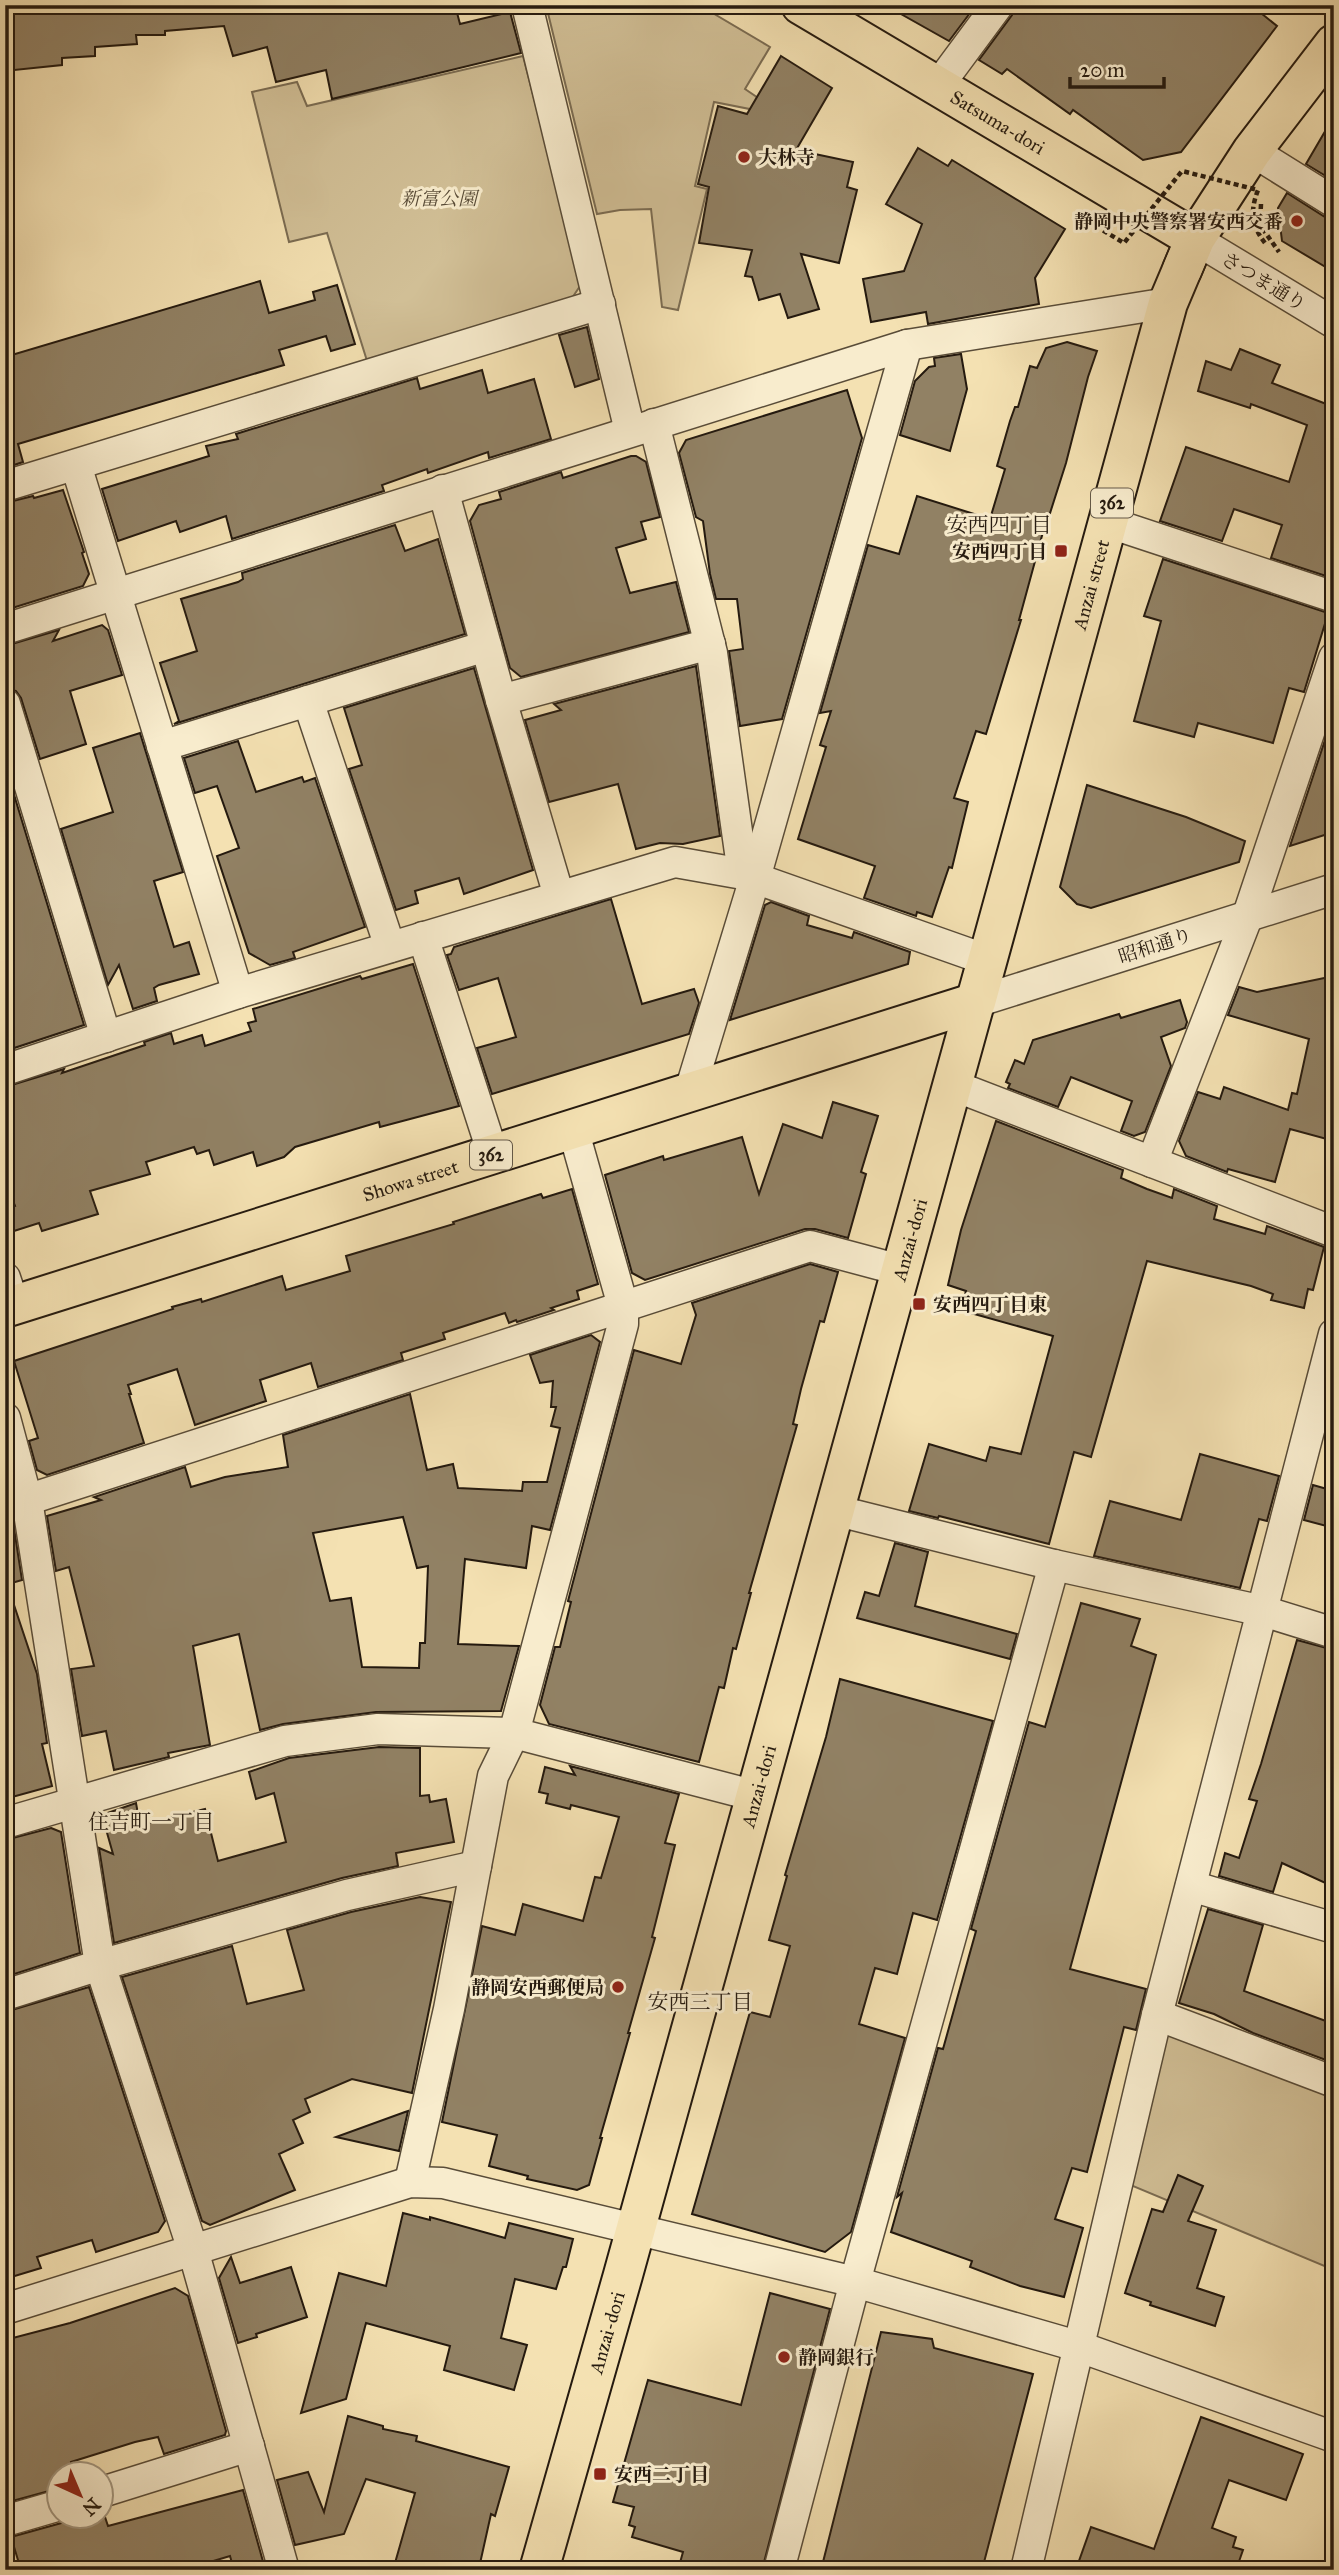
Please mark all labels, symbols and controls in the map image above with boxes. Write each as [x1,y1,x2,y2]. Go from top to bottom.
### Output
scale bar [1070,46,1164,90]
text: 20 m [1080,57,1125,83]
street label: Satsuma-dori [946,85,1049,159]
place label: 大林寺 [758,146,815,169]
marker: 大林寺 [736,149,752,165]
park label: 新富公園 [401,187,480,210]
place label: 静岡中央警察署安西交番 [1074,210,1283,233]
marker: 静岡中央警察署安西交番 [1289,213,1305,229]
street label: さつま通り [1217,247,1310,316]
road number: 362 [1091,489,1133,518]
district label: 安西四丁目 [947,512,1052,538]
street label: Anzai street [1068,537,1115,633]
place label: 安西四丁目 [952,540,1047,563]
marker: 安西四丁目 [1053,543,1069,559]
street label: 昭和通り [1115,923,1195,968]
road number: 362 [470,1140,512,1170]
street label: Showa street [360,1155,461,1207]
street label: Anzai-dori [887,1196,932,1285]
place label: 安西四丁目東 [933,1293,1047,1316]
marker: 安西四丁目東 [911,1296,927,1312]
street label: Anzai-dori [736,1742,781,1831]
district label: 住吉町一丁目 [88,1809,214,1835]
place label: 静岡安西郵便局 [471,1976,604,1999]
marker: 静岡安西郵便局 [610,1979,626,1995]
district label: 安西三丁目 [648,1989,753,2015]
street label: Anzai-dori [584,2289,630,2377]
place label: 静岡銀行 [798,2346,874,2369]
marker: 静岡銀行 [776,2349,792,2365]
north arrow [46,2460,116,2530]
place label: 安西二丁目 [614,2463,709,2486]
marker: 安西二丁目 [592,2466,608,2482]
text: N [78,2493,105,2521]

